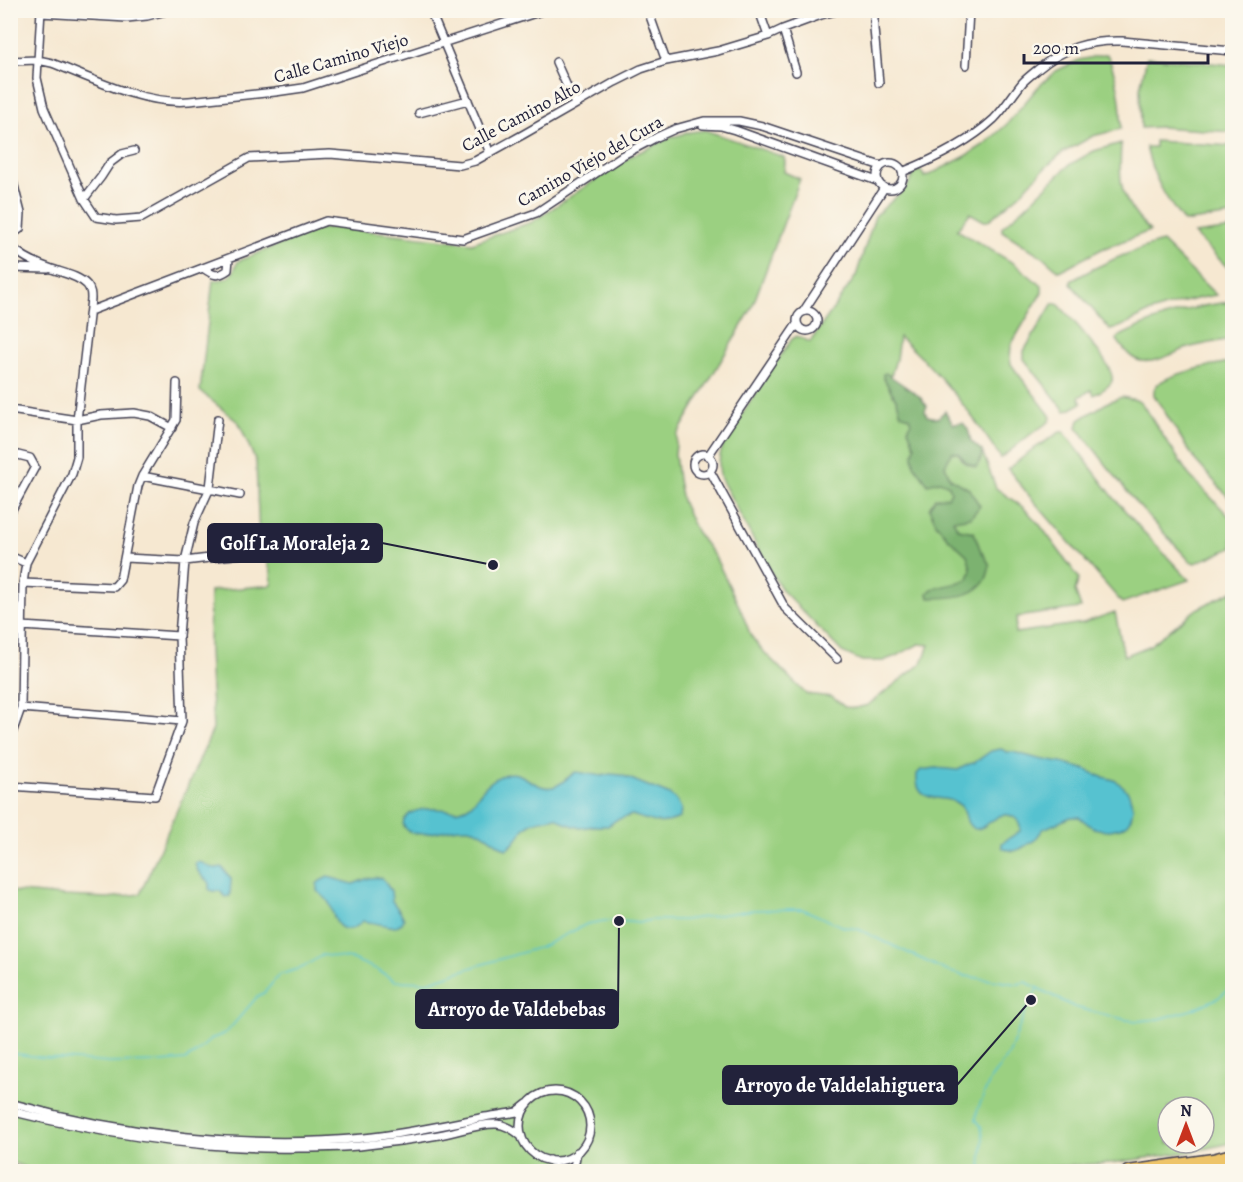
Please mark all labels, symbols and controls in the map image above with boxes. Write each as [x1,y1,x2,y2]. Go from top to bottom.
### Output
street label: Calle Camino Viejo [271,27,411,89]
scale bar [1024,27,1208,65]
text: 200 m [1033,36,1079,60]
street label: Calle Camino Alto [457,74,585,157]
street label: Camino Viejo del Cura [513,109,668,212]
callout: Golf La Moraleja 2 [208,524,382,562]
text: Golf La Moraleja 2 [220,530,370,557]
callout: Arroyo de Valdebebas [416,990,618,1028]
text: Arroyo de Valdebebas [427,996,606,1023]
callout: Arroyo de Valdelahiguera [723,1066,957,1104]
text: Arroyo de Valdelahiguera [734,1072,945,1099]
north arrow [1156,1095,1216,1155]
text: N [1180,1100,1192,1122]

